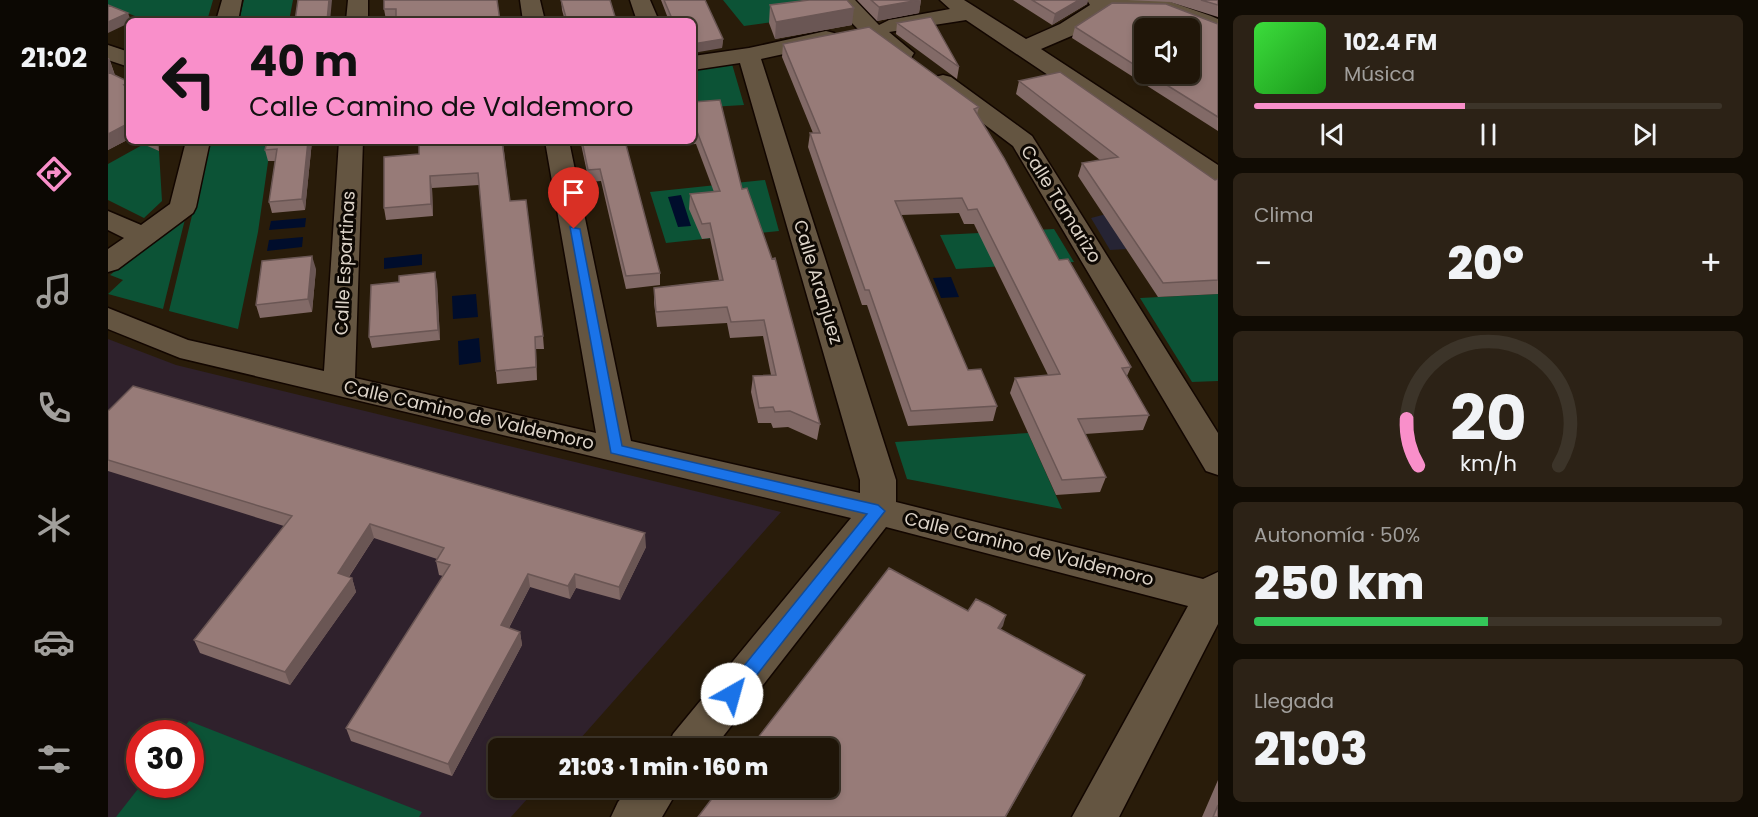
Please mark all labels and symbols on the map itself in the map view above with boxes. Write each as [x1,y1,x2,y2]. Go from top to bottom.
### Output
street label: Calle Tamarizo [1015,140,1108,267]
pin [548,167,599,229]
street label: Calle Espartinas [328,190,361,336]
street label: Calle Aranjuez [788,217,849,347]
street label: Calle Camino de Valdemoro [341,374,597,456]
street label: Calle Camino de Valdemoro [902,505,1156,592]
position arrow [700,662,764,726]
speed limit sign: 30 [126,720,204,798]

